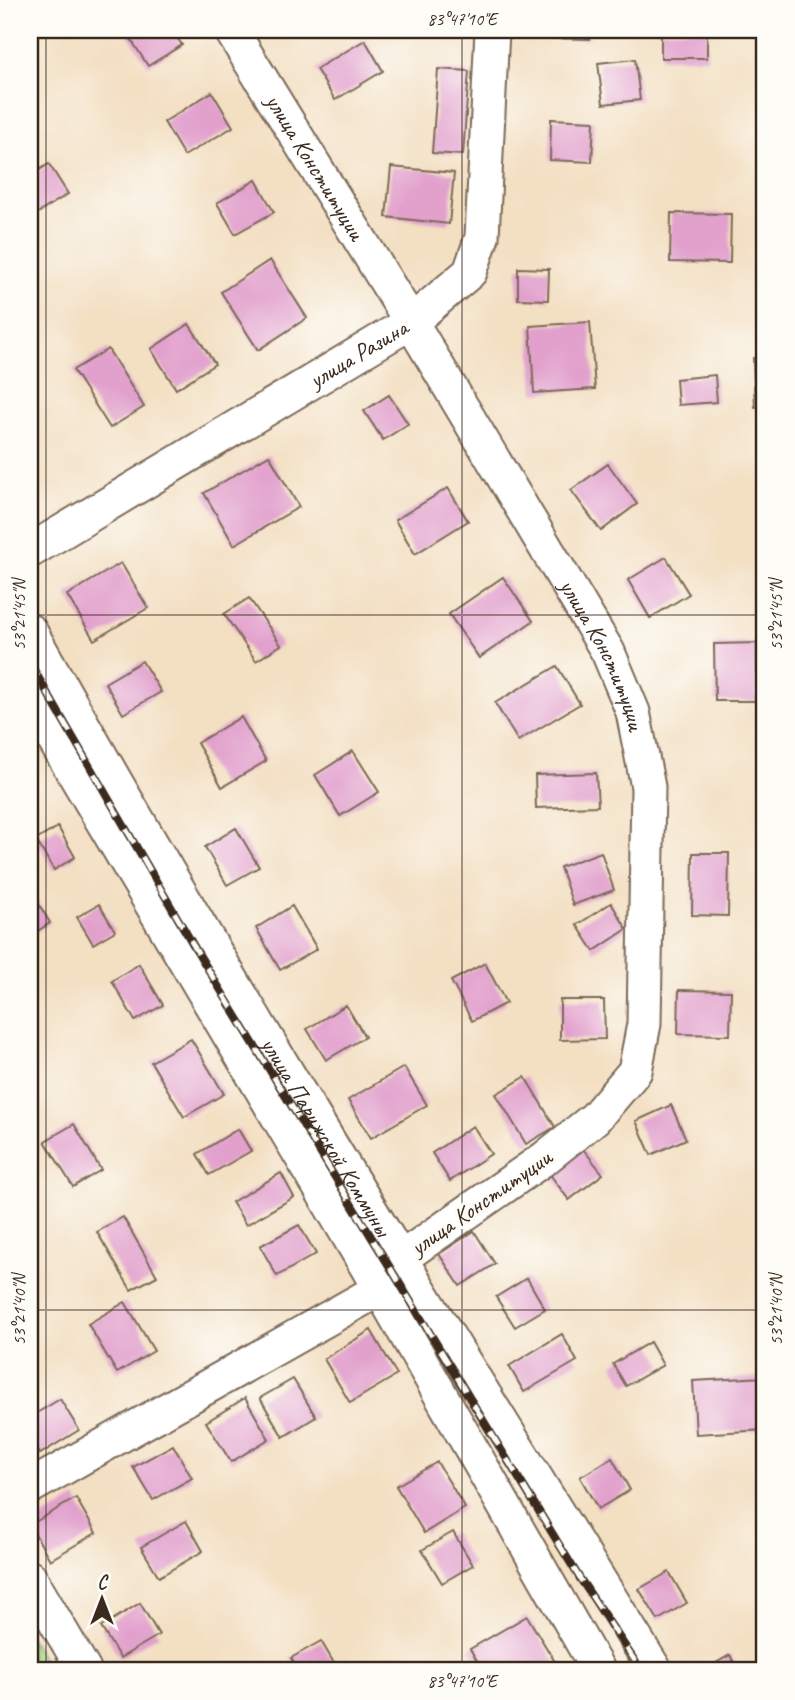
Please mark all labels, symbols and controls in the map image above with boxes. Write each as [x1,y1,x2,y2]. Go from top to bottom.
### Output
text: 83°47'10"E [427,8,499,30]
street label: улица Конституции [258,87,373,247]
street label: улица Разина [302,311,415,396]
street label: улица Конституции [552,572,652,735]
text: 53°21'45"N [8,576,30,650]
text: 53°21'45"N [765,576,787,650]
street label: улица Парижской Коммуны [253,1030,399,1244]
street label: улица Конституции [403,1141,559,1263]
text: 53°21'40"N [8,1271,30,1345]
text: 53°21'40"N [765,1271,787,1345]
north arrow [66,1564,136,1634]
text: С [97,1571,109,1595]
text: 83°47'10"E [427,1670,499,1692]

